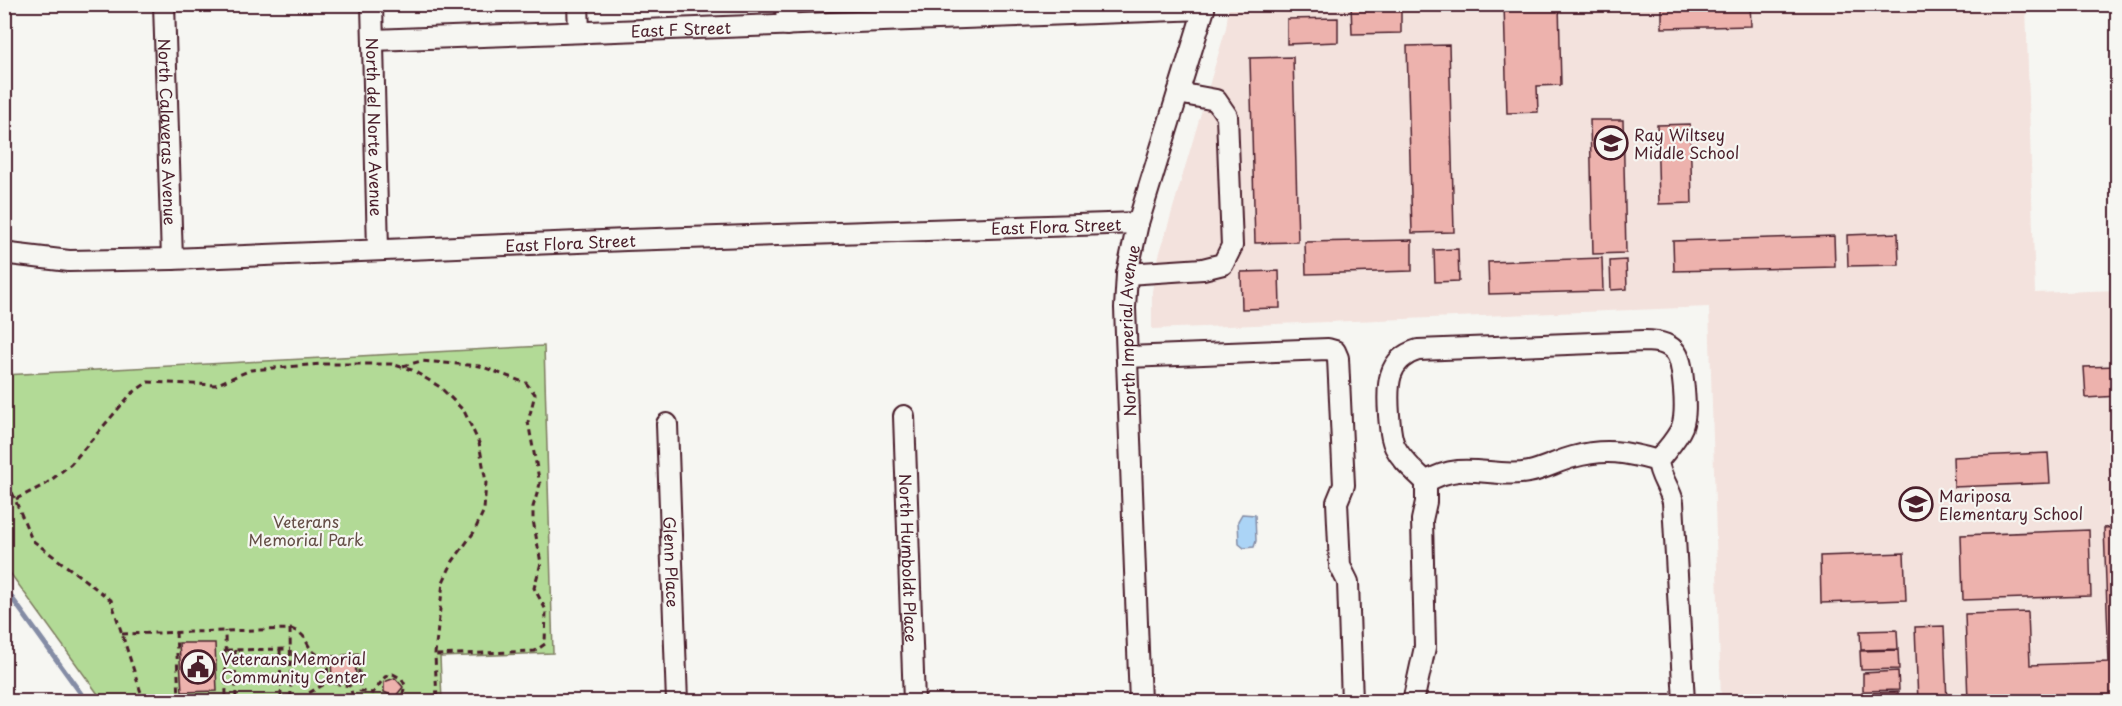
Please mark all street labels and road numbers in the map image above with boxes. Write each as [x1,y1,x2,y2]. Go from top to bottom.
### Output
street label: East F Street [630,15,732,42]
street label: North del Norte Avenue [361,37,389,217]
street label: North Calaveras Avenue [153,38,183,226]
street label: East Flora Street [991,212,1122,240]
street label: East Flora Street [505,228,637,257]
street label: North Imperial Avenue [1113,242,1145,417]
street label: North Humboldt Place [894,473,924,643]
street label: Glenn Place [658,516,686,608]

